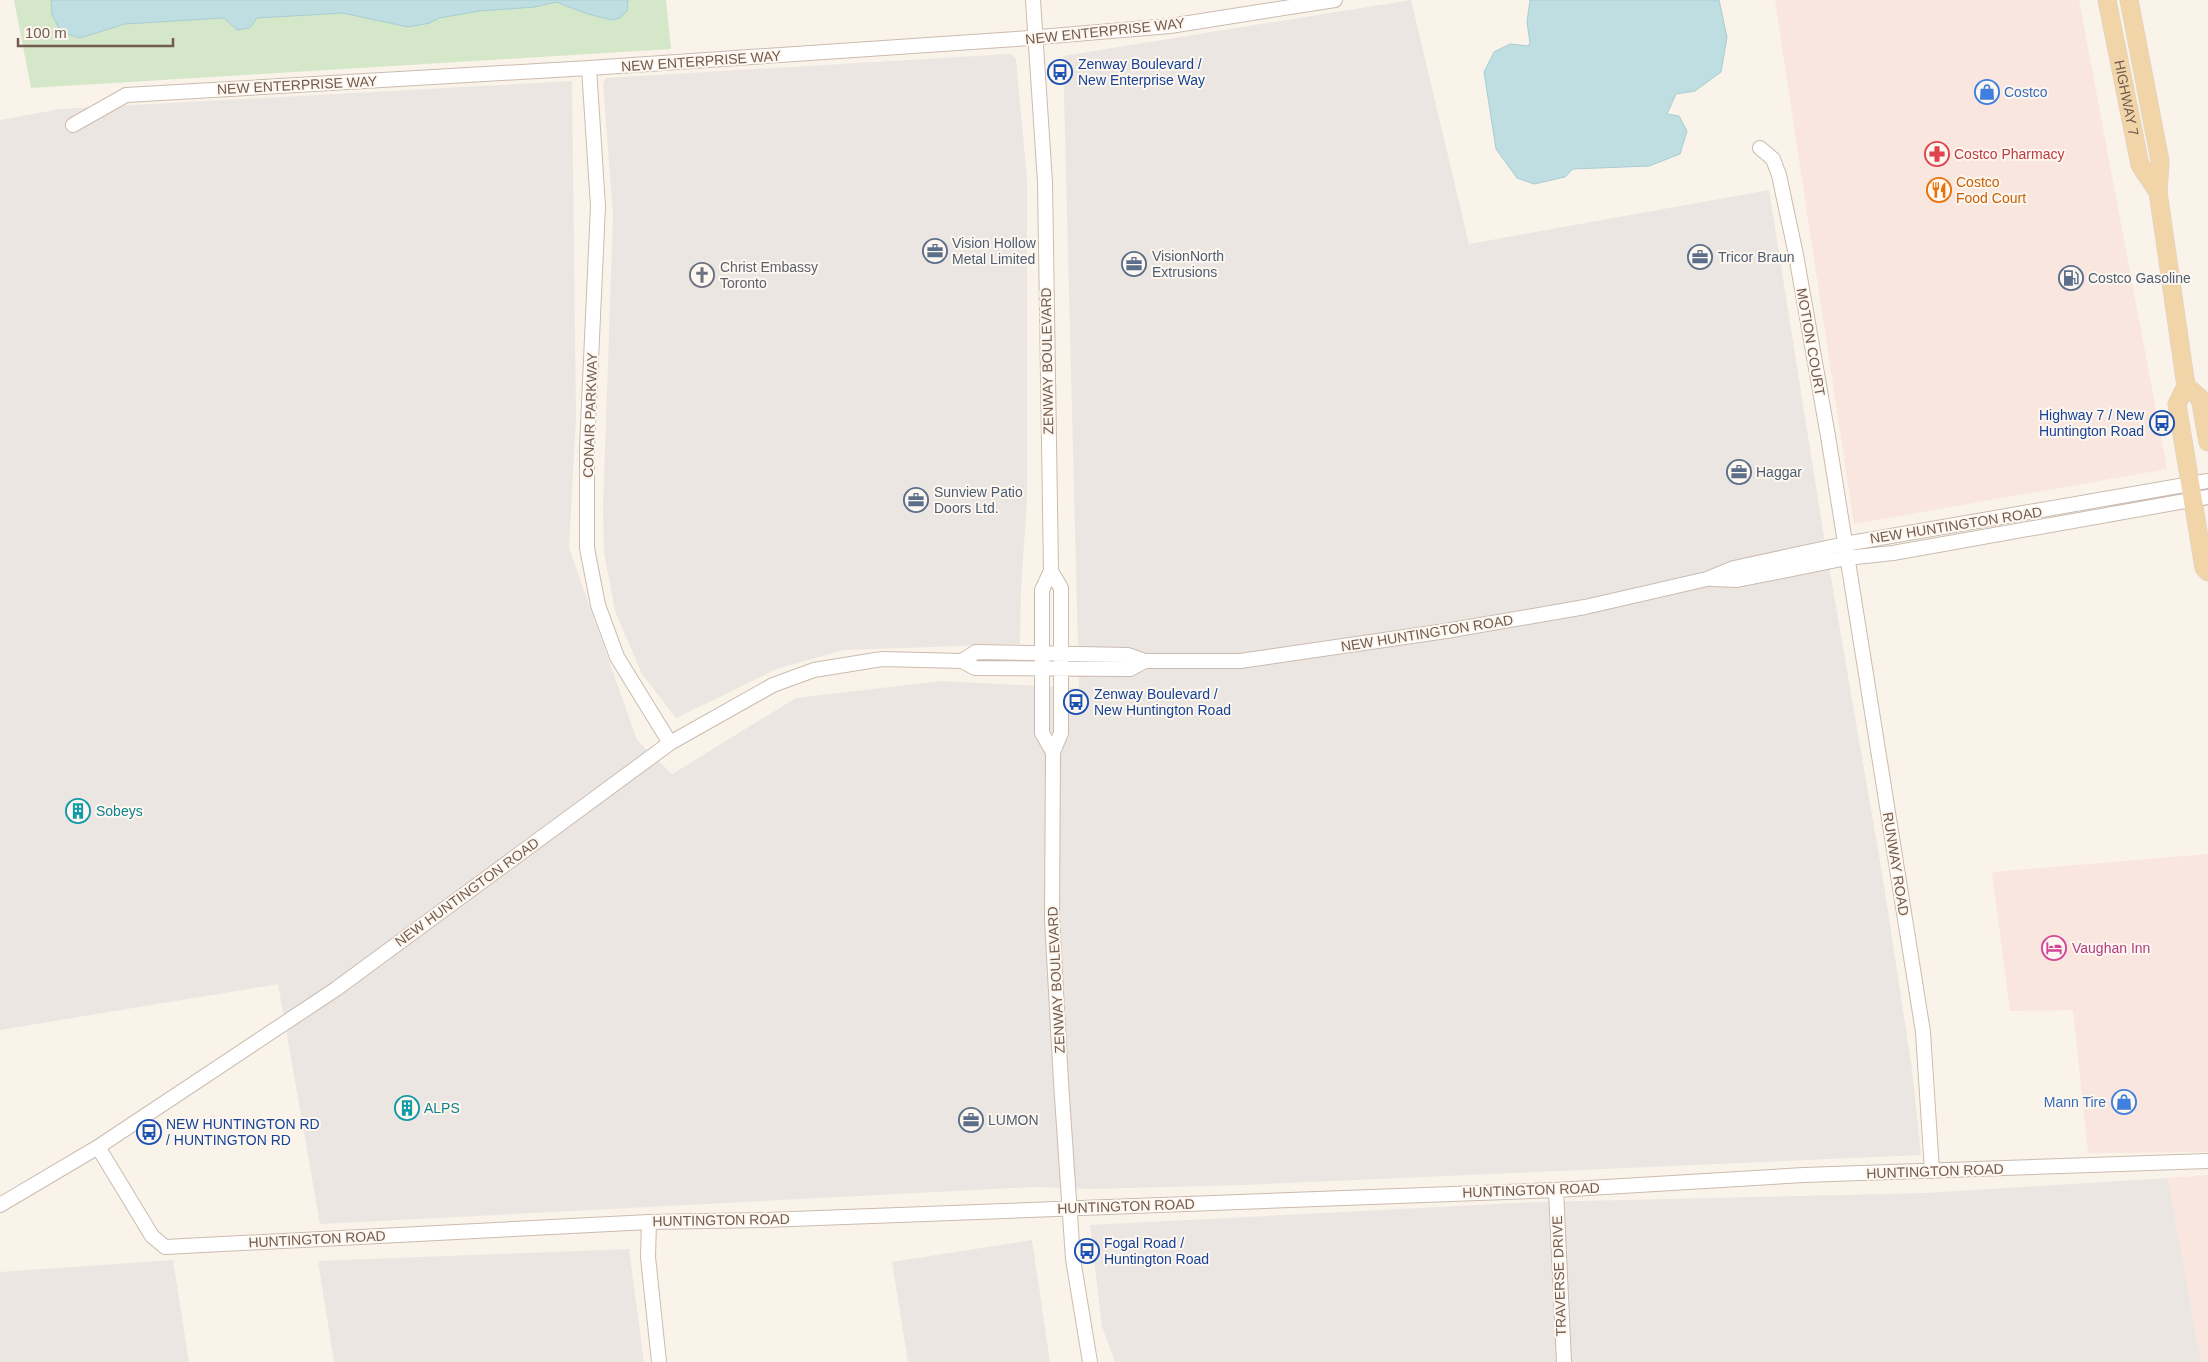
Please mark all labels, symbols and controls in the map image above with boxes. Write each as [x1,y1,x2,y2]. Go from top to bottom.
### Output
scale bar [18,15,172,47]
street label: NEW ENTERPRISE WAY [1024,15,1186,47]
text: 100 m [25,24,67,41]
street label: NEW ENTERPRISE WAY [621,47,782,75]
place label: Zenway Boulevard / New Enterprise Way [1078,56,1205,88]
bus stop icon: Zenway Boulevard / New Enterprise Way [1047,59,1073,85]
street label: HIGHWAY 7 [2111,59,2142,137]
street label: NEW ENTERPRISE WAY [217,73,378,97]
shop icon: Costco [1974,79,2000,105]
place label: Costco [2004,84,2048,100]
pharmacy icon: Costco Pharmacy [1924,141,1950,167]
place label: Costco Pharmacy [1954,146,2064,162]
place label: Costco Food Court [1956,174,2026,206]
restaurant icon: Costco Food Court [1926,177,1952,203]
place label: Vision Hollow Metal Limited [952,235,1037,267]
office icon: Vision Hollow Metal Limited [922,238,948,264]
office icon: Tricor Braun [1687,244,1713,270]
place label: VisionNorth Extrusions [1152,248,1224,280]
place label: Tricor Braun [1718,249,1795,265]
office icon: VisionNorth Extrusions [1121,251,1147,277]
place label: Christ Embassy Toronto [720,259,818,291]
church icon: Christ Embassy Toronto [689,262,715,288]
fuel station icon: Costco Gasoline [2058,265,2084,291]
place label: Costco Gasoline [2088,270,2191,286]
street label: ZENWAY BOULEVARD [1038,287,1056,435]
street label: MOTION COURT [1794,287,1828,398]
street label: CONAIR PARKWAY [580,351,600,478]
place label: Highway 7 / New Huntington Road [2039,407,2145,439]
bus stop icon: Highway 7 / New Huntington Road [2149,410,2175,436]
office icon: Haggar [1726,459,1752,485]
place label: Haggar [1756,464,1802,480]
place label: Sunview Patio Doors Ltd. [934,484,1023,516]
office icon: Sunview Patio Doors Ltd. [903,487,929,513]
street label: NEW HUNTINGTON ROAD [1869,503,2043,547]
street label: NEW HUNTINGTON ROAD [1340,611,1514,655]
place label: Zenway Boulevard / New Huntington Road [1094,686,1231,718]
bus stop icon: Zenway Boulevard / New Huntington Road [1063,689,1089,715]
building icon: Sobeys [65,798,91,824]
place label: Sobeys [96,803,143,819]
street label: RUNWAY ROAD [1880,811,1912,917]
street label: NEW HUNTINGTON ROAD [392,834,542,950]
street label: ZENWAY BOULEVARD [1044,906,1068,1054]
hotel icon: Vaughan Inn [2041,935,2067,961]
place label: Vaughan Inn [2072,940,2150,956]
shop icon: Mann Tire [2111,1089,2137,1115]
place label: Mann Tire [2044,1094,2106,1110]
building icon: ALPS [394,1095,420,1121]
place label: ALPS [424,1100,460,1116]
office icon: LUMON [958,1107,984,1133]
place label: LUMON [988,1112,1039,1128]
place label: NEW HUNTINGTON RD / HUNTINGTON RD [166,1116,320,1148]
bus stop icon: NEW HUNTINGTON RD / HUNTINGTON RD [136,1119,162,1145]
street label: HUNTINGTON ROAD [1866,1161,2004,1181]
street label: HUNTINGTON ROAD [1462,1180,1600,1200]
street label: HUNTINGTON ROAD [1057,1196,1195,1216]
street label: HUNTINGTON ROAD [652,1211,790,1229]
street label: TRAVERSE DRIVE [1549,1215,1569,1337]
street label: HUNTINGTON ROAD [248,1227,386,1251]
place label: Fogal Road / Huntington Road [1104,1235,1209,1267]
bus stop icon: Fogal Road / Huntington Road [1074,1238,1100,1264]

